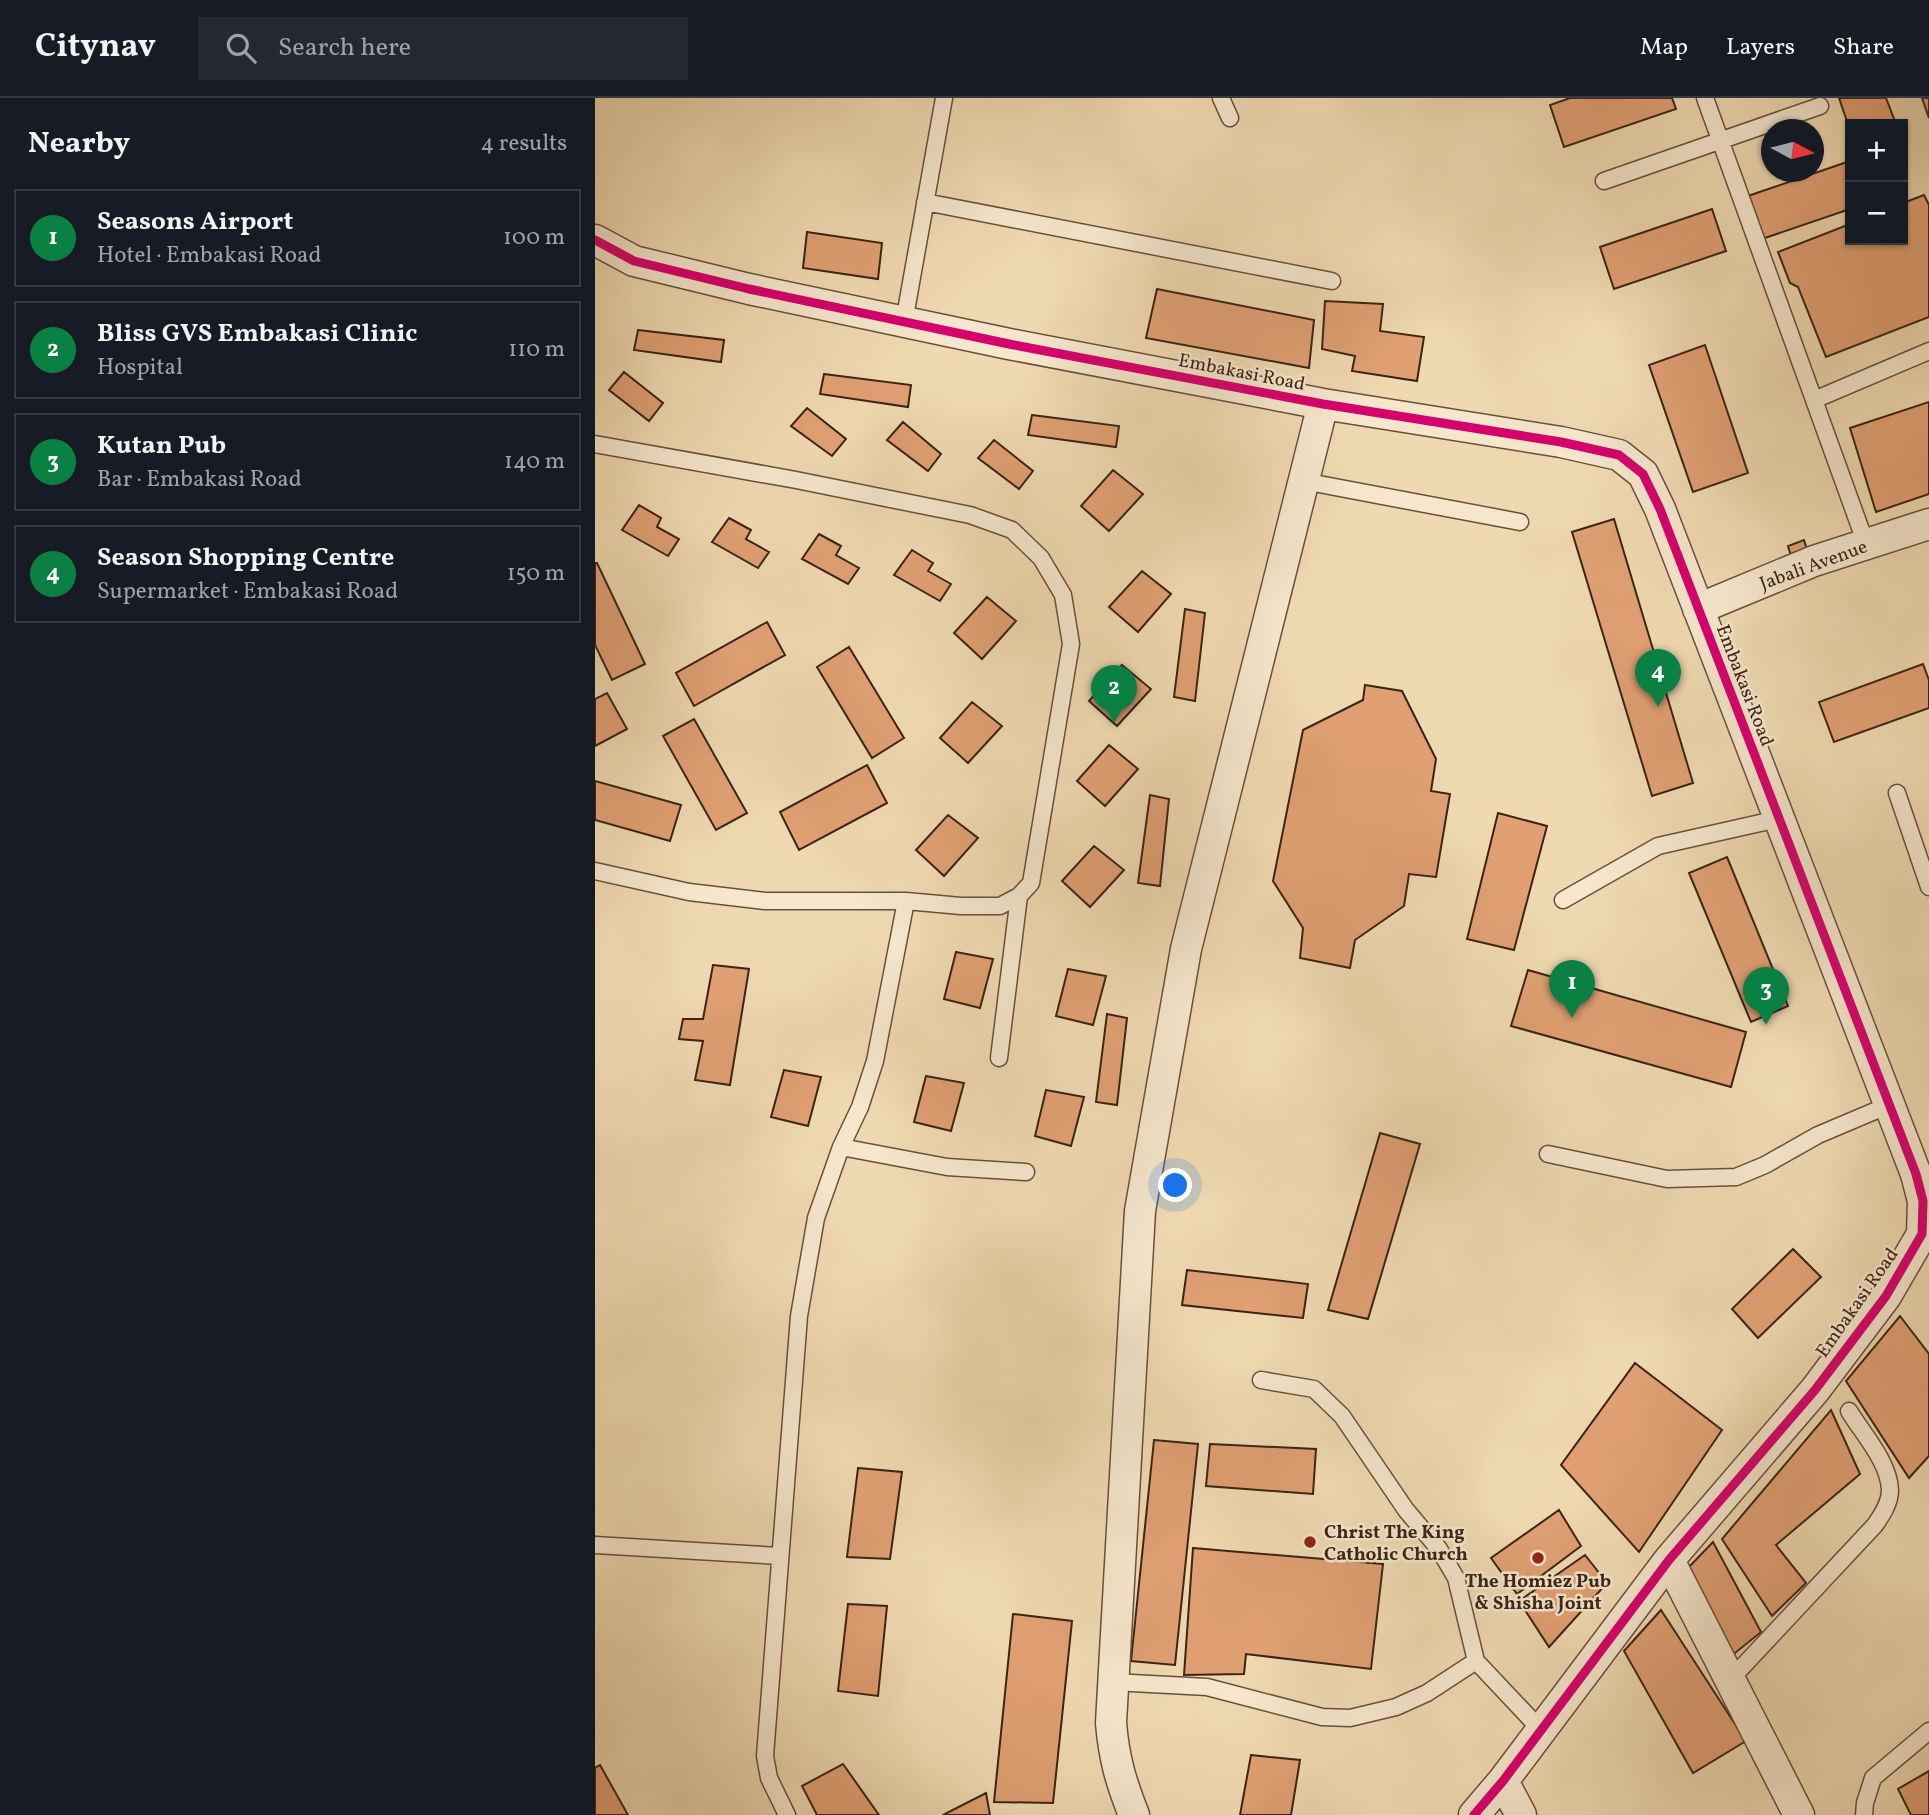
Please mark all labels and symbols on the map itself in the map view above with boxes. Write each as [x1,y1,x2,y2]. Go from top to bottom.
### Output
north arrow [1761,119,1824,182]
street label: Embakasi Road [1176,348,1307,398]
street label: Jabali Avenue [1756,534,1871,597]
street label: Embakasi Road [1709,621,1779,750]
pin: 4 [1635,649,1681,707]
pin: 2 [1091,665,1137,723]
pin: 1 [1549,960,1595,1018]
pin: 3 [1743,967,1789,1025]
your location [1158,1168,1192,1202]
street label: Embakasi Road [1810,1243,1905,1363]
place label: Christ The King Catholic Church [1324,1520,1468,1568]
marker: Christ The King Catholic Church [1302,1534,1318,1550]
marker: The Homiez Pub & Shisha Joint [1530,1550,1546,1566]
place label: The Homiez Pub & Shisha Joint [1465,1569,1611,1617]

